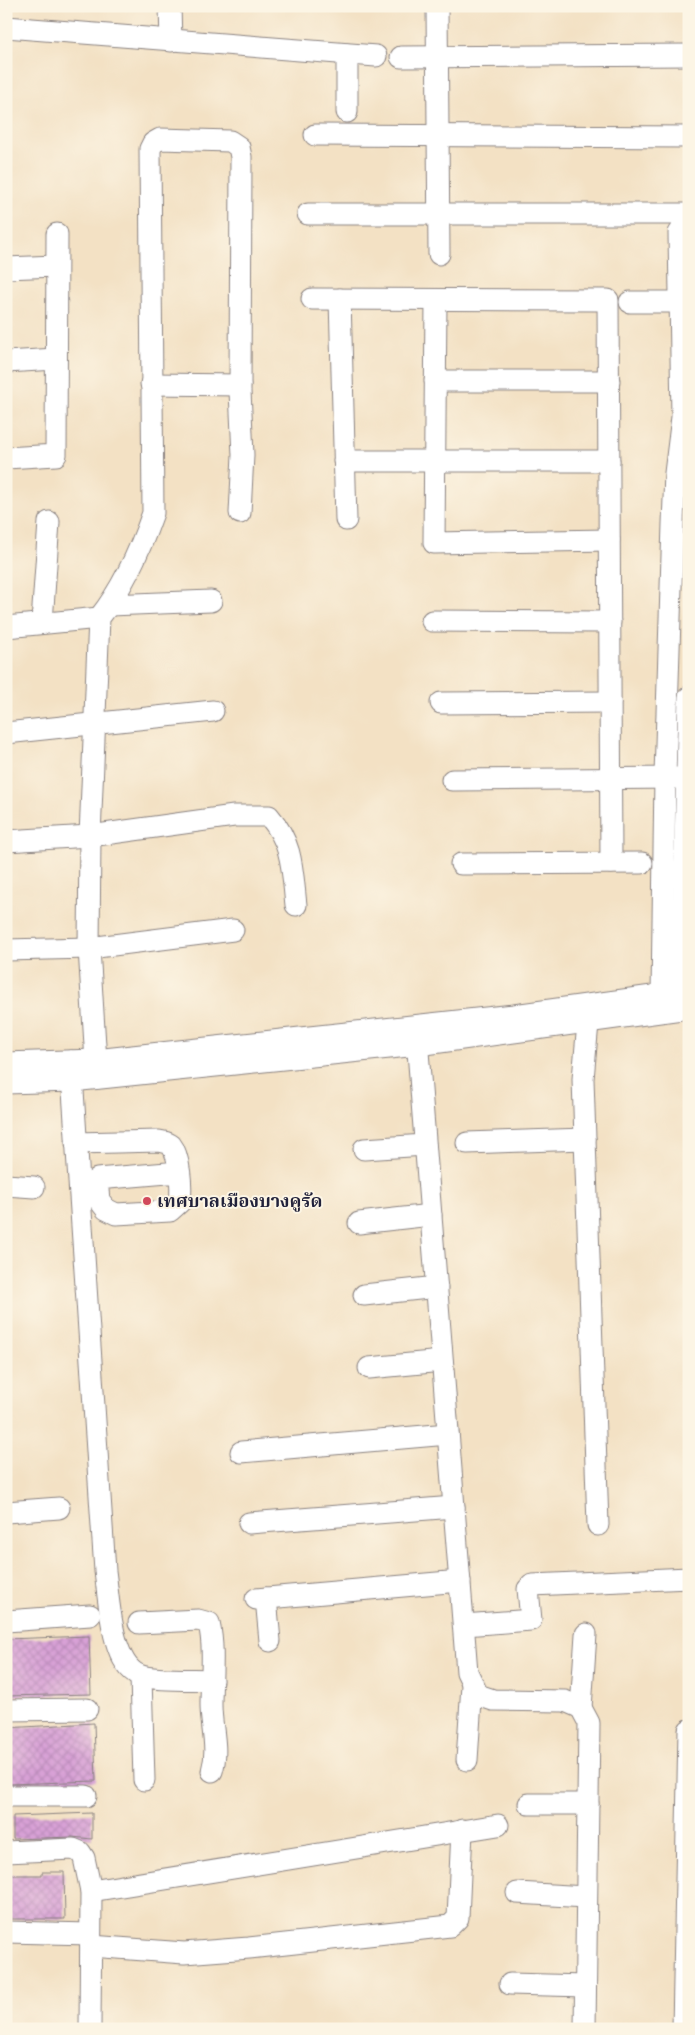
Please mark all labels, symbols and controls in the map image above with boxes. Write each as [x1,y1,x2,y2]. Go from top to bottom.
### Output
place label: เทศบาลเมืองบางคูรัด [157,1187,322,1214]
marker: เทศบาลเมืองบางคูรัด [141,1195,153,1207]

